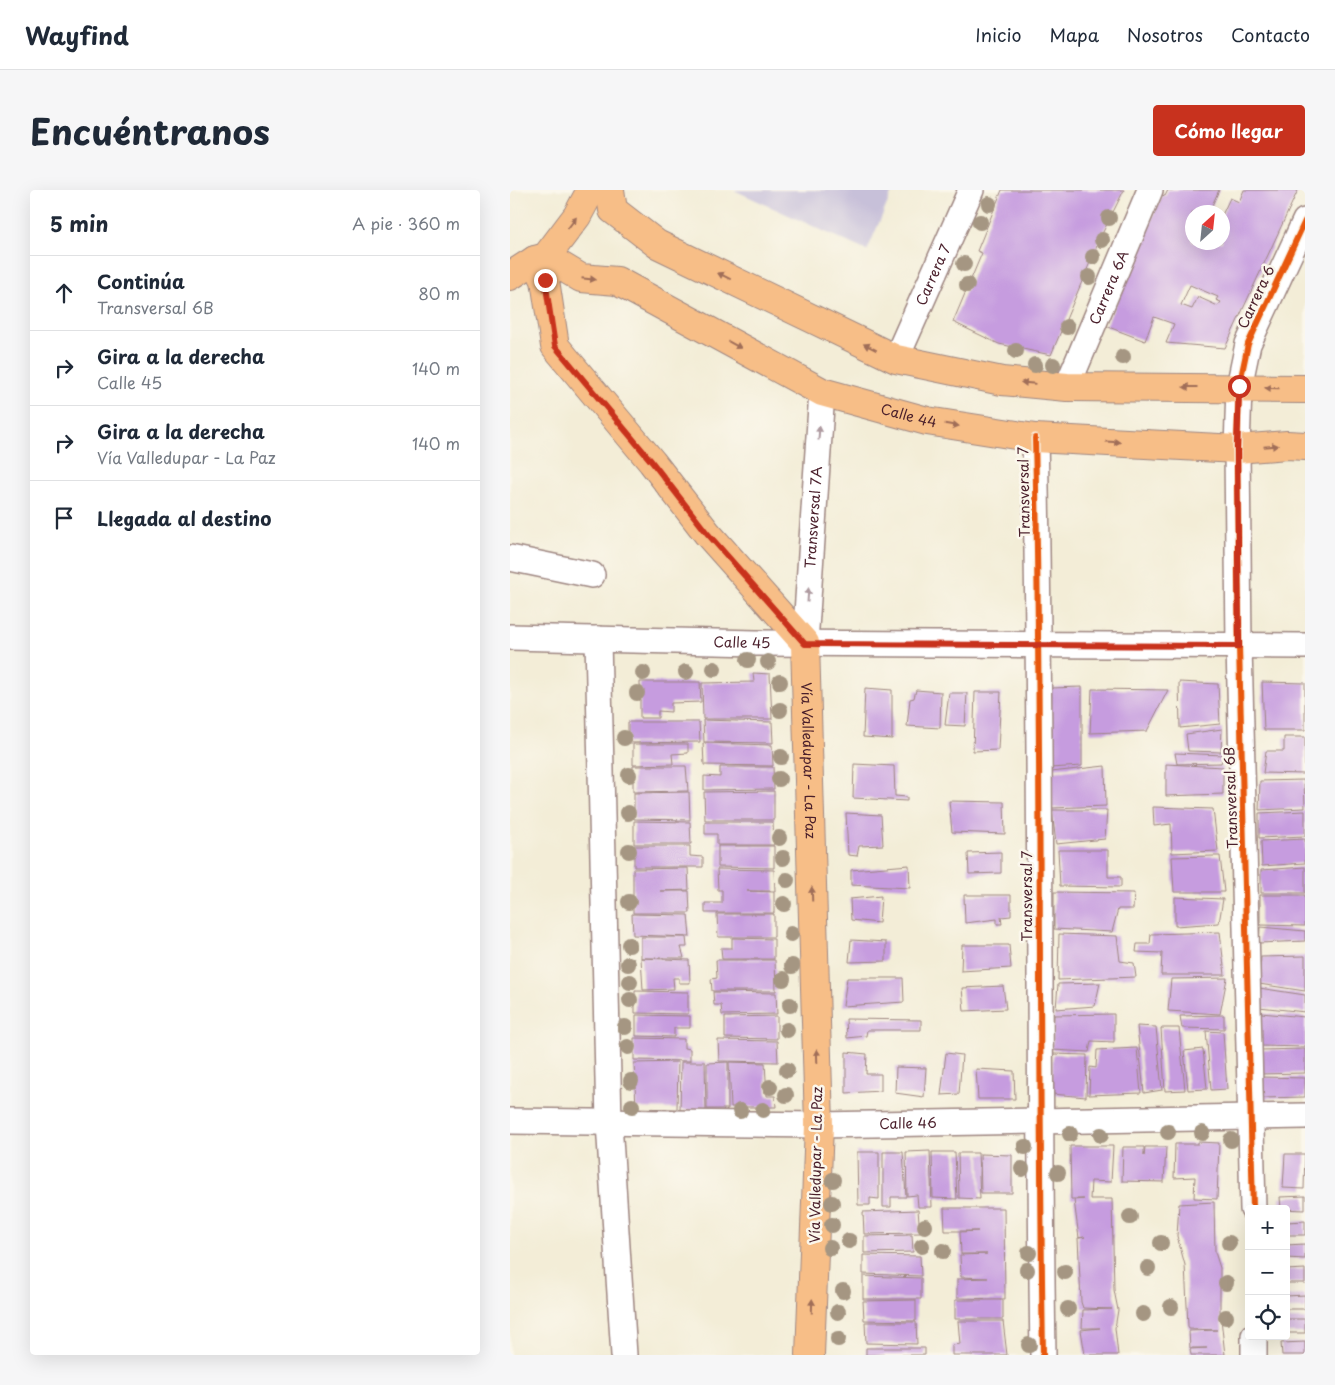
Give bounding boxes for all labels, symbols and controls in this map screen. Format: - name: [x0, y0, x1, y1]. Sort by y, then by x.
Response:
- text: Wayfind: [25, 17, 129, 53]
- text: Inicio: [975, 21, 1022, 48]
- text: Mapa: [1050, 21, 1099, 48]
- text: Nosotros: [1127, 21, 1203, 48]
- text: Contacto: [1231, 21, 1310, 48]
- text: Encuéntranos: [30, 104, 270, 157]
- button: Cómo llegar: [1153, 105, 1305, 156]
- north arrow: [1185, 205, 1230, 250]
- text: 5 min: [50, 207, 108, 239]
- text: A pie · 360 m: [352, 211, 460, 235]
- one-way arrow: [567, 216, 577, 230]
- street label: Carrera 7: [910, 241, 956, 309]
- street label: Carrera 6A: [1084, 247, 1134, 328]
- street label: Carrera 6: [1232, 262, 1279, 332]
- text: Continúa: [97, 267, 185, 295]
- route end: [534, 269, 557, 292]
- one-way arrow: [717, 272, 731, 280]
- one-way arrow: [581, 275, 597, 283]
- icon: ahead: [50, 279, 78, 307]
- text: 80 m: [418, 281, 460, 305]
- text: Transversal 6B: [97, 295, 214, 319]
- one-way arrow: [728, 341, 743, 349]
- text: Gira a la derecha: [97, 342, 265, 370]
- one-way arrow: [863, 342, 878, 351]
- icon: right: [50, 354, 78, 382]
- text: 140 m: [412, 356, 460, 380]
- text: Calle 45: [97, 370, 162, 394]
- route start: [1228, 375, 1251, 398]
- one-way arrow: [1020, 379, 1036, 387]
- one-way arrow: [1182, 383, 1198, 391]
- one-way arrow: [1264, 383, 1280, 391]
- street label: Calle 44: [879, 398, 938, 432]
- text: Gira a la derecha: [97, 417, 265, 445]
- one-way arrow: [944, 421, 960, 429]
- one-way arrow: [816, 424, 824, 440]
- icon: right: [50, 429, 78, 457]
- text: 140 m: [412, 431, 460, 455]
- one-way arrow: [1105, 439, 1121, 447]
- one-way arrow: [1263, 442, 1279, 450]
- text: Vía Valledupar - La Paz: [97, 445, 276, 469]
- street label: Transversal 7: [1012, 446, 1035, 538]
- street label: Transversal 7A: [799, 466, 827, 569]
- icon: arrive: [50, 504, 78, 532]
- text: Llegada al destino: [97, 504, 271, 532]
- one-way arrow: [805, 587, 813, 603]
- street label: Calle 45: [713, 631, 771, 653]
- street label: Vía Valledupar - La Paz: [796, 682, 822, 839]
- street label: Transversal 6B: [1218, 747, 1243, 849]
- street label: Transversal 7: [1016, 850, 1037, 941]
- one-way arrow: [808, 886, 816, 902]
- one-way arrow: [813, 1048, 821, 1064]
- street label: Vía Valledupar - La Paz: [804, 1086, 827, 1243]
- street label: Calle 46: [879, 1112, 937, 1134]
- map controls: [1245, 1205, 1290, 1340]
- button: +: [1245, 1205, 1290, 1250]
- button: −: [1245, 1250, 1290, 1295]
- button: locate: [1245, 1295, 1290, 1340]
- one-way arrow: [808, 1298, 816, 1314]

